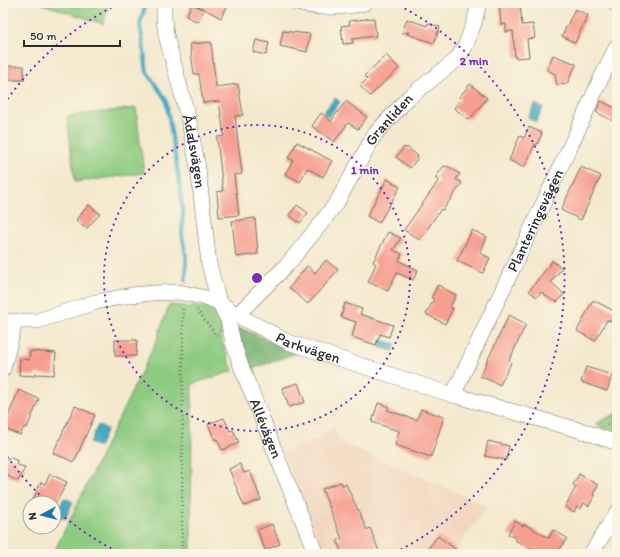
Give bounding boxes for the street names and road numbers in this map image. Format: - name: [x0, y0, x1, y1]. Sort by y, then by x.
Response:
- street label: Granliden: [361, 90, 417, 149]
- street label: Ådalsvägen: [179, 112, 209, 190]
- street label: Planteringsvägen: [503, 166, 567, 275]
- street label: Parkvägen: [273, 328, 343, 367]
- street label: Allévägen: [246, 396, 286, 461]

